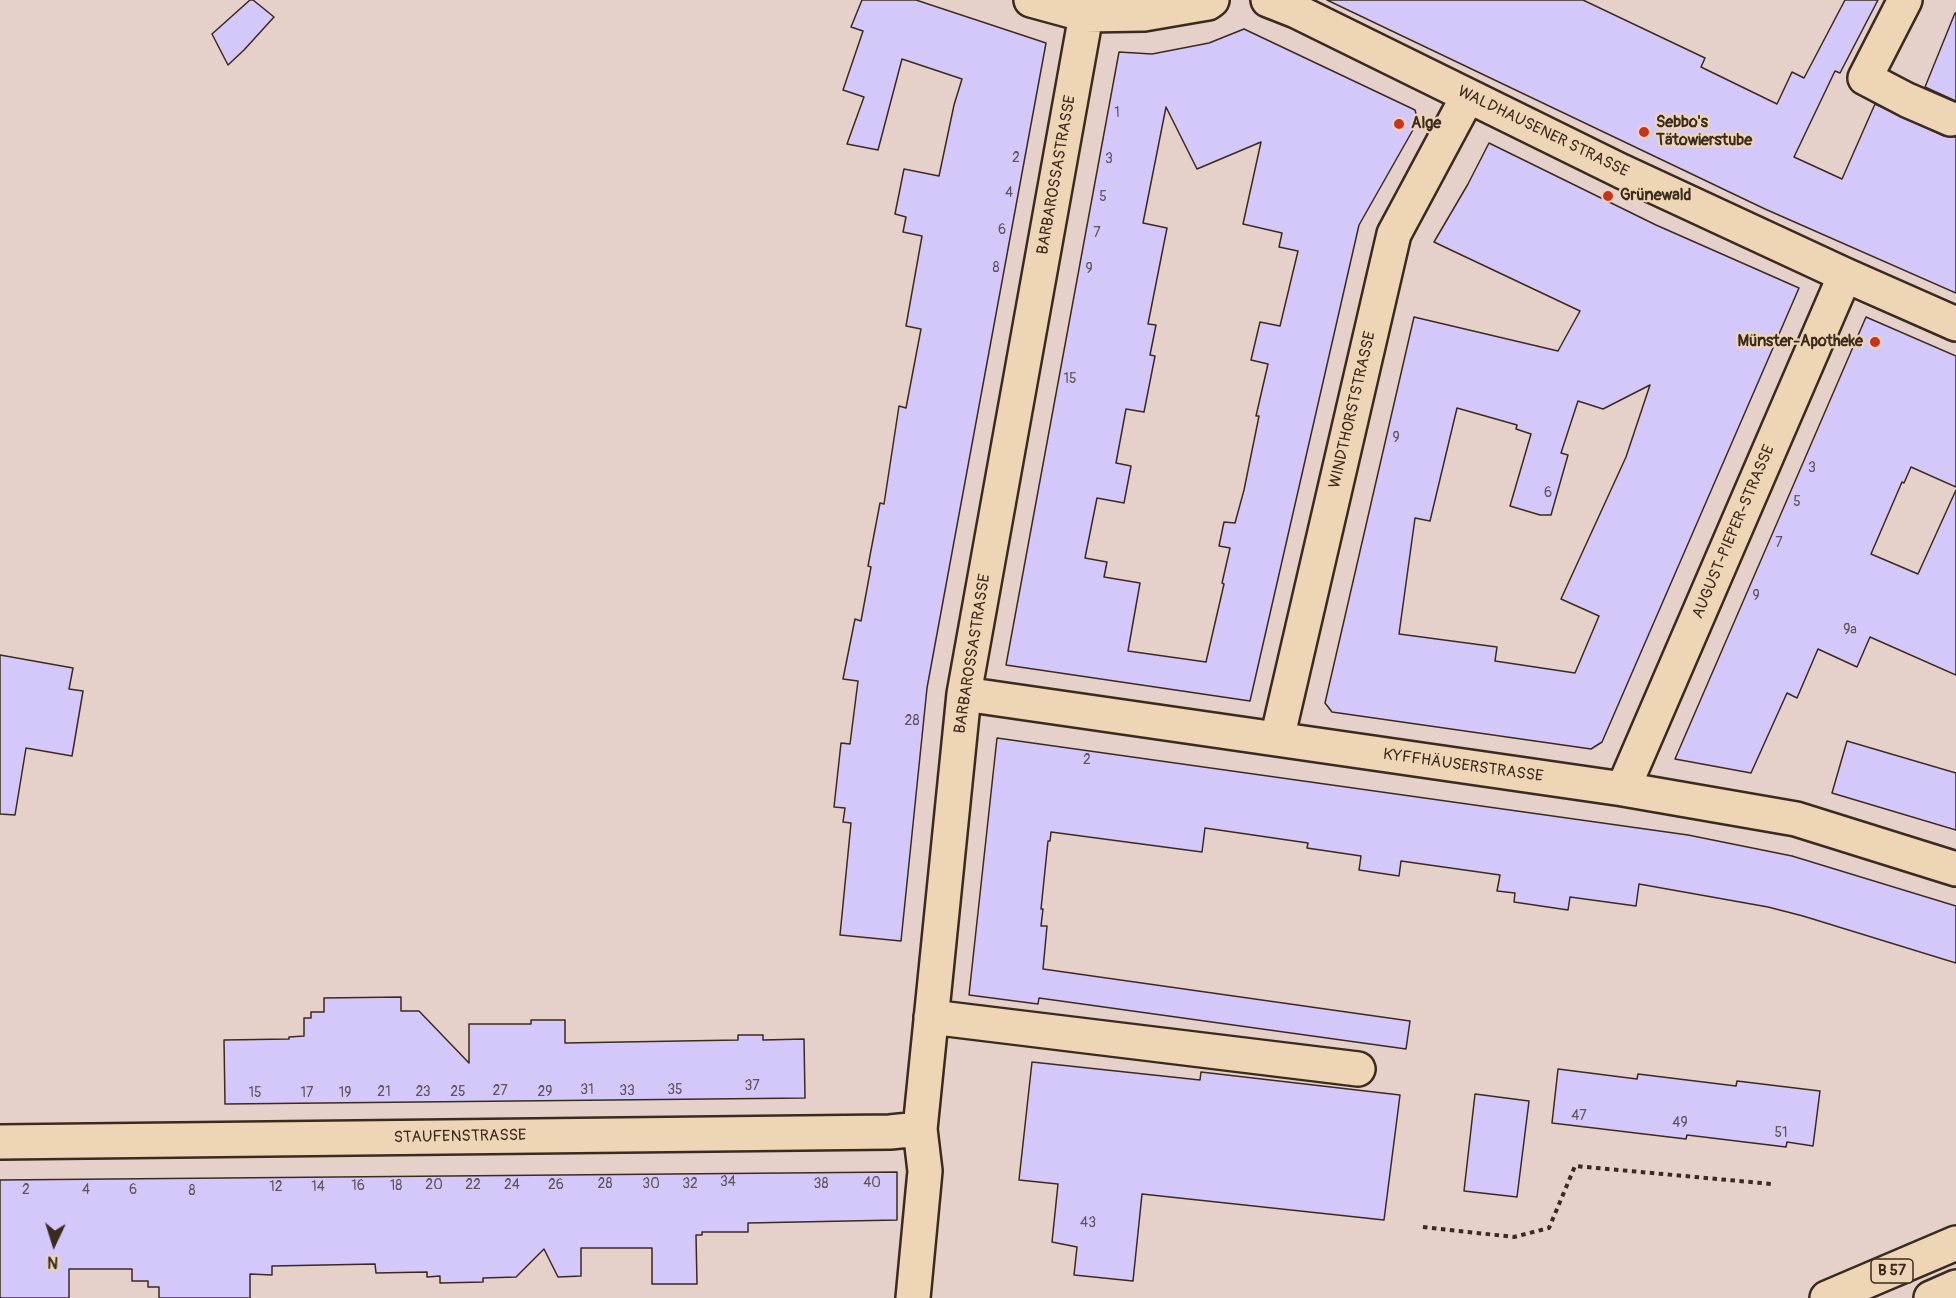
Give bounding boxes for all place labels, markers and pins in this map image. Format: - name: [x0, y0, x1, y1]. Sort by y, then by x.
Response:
- place label: Sebbo's Tätowierstube: [1656, 113, 1752, 151]
- place label: Alge: [1411, 114, 1441, 134]
- marker: Alge: [1392, 117, 1406, 131]
- marker: Sebbo's Tätowierstube: [1637, 125, 1651, 139]
- place label: Grünewald: [1620, 186, 1691, 206]
- marker: Grünewald: [1601, 189, 1615, 203]
- place label: Münster-Apotheke: [1738, 332, 1863, 352]
- marker: Münster-Apotheke: [1868, 335, 1882, 349]

